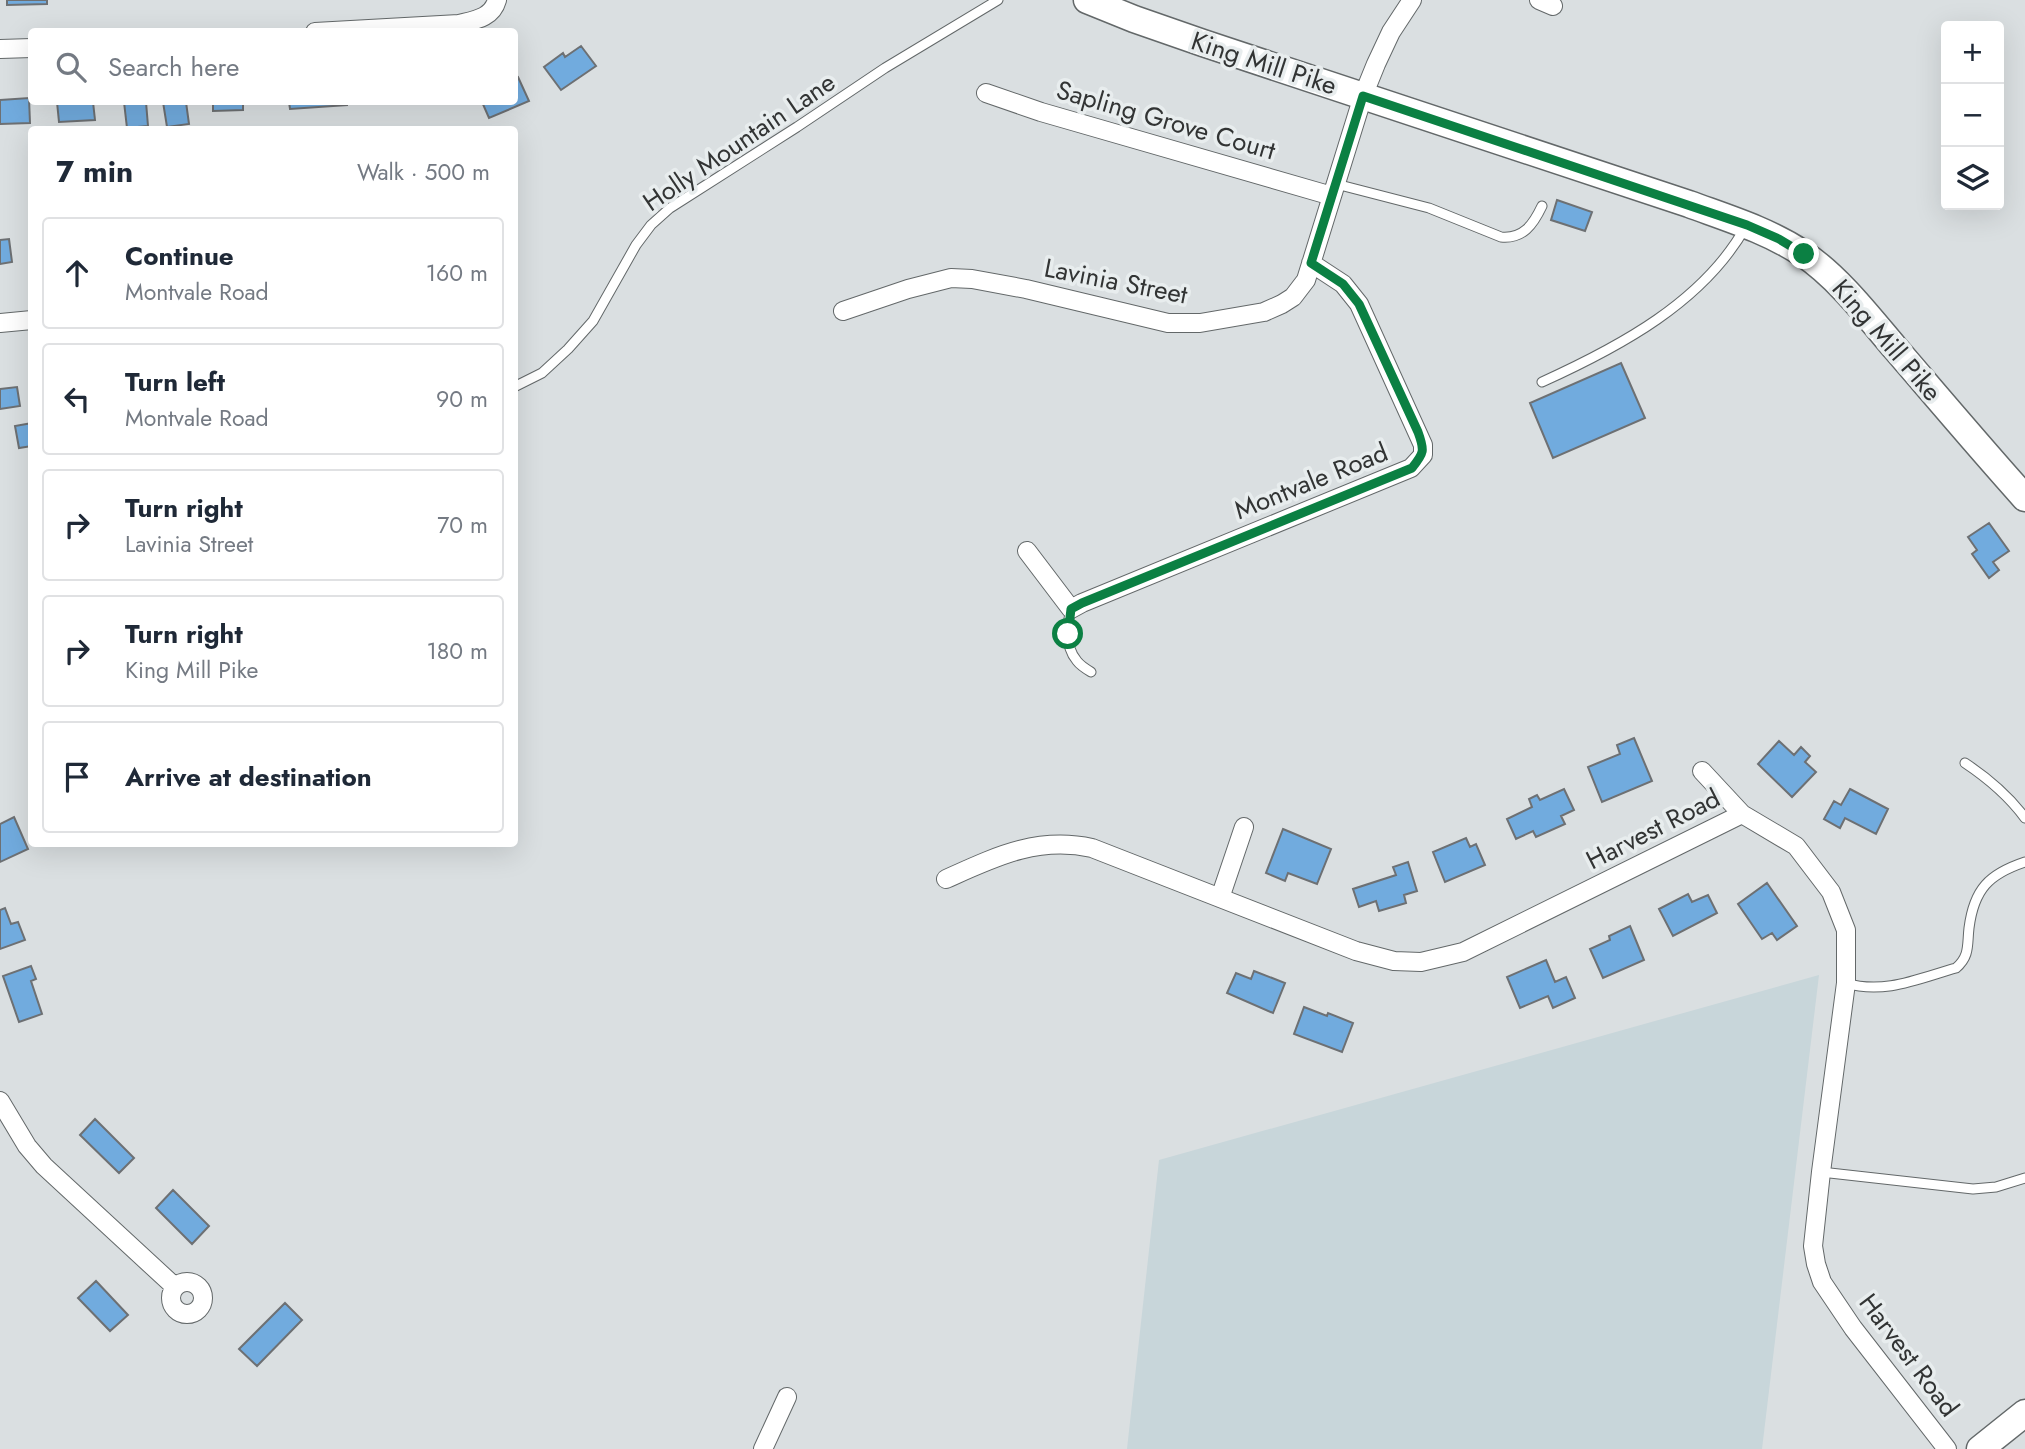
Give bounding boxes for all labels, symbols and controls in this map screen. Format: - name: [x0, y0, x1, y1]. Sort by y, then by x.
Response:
- map controls: [1941, 21, 2004, 210]
- button: +: [1941, 21, 2004, 84]
- street label: King Mill Pike: [1186, 22, 1342, 104]
- search box: [28, 28, 518, 105]
- icon: search: [52, 48, 90, 86]
- text: Search here: [108, 48, 240, 86]
- street label: Holly Mountain Lane: [635, 63, 843, 221]
- street label: Sapling Grove Court: [1052, 71, 1281, 170]
- button: −: [1941, 84, 2004, 147]
- button: layers: [1941, 147, 2004, 210]
- text: 7 min: [56, 150, 133, 193]
- text: Walk · 500 m: [357, 155, 490, 189]
- text: Continue: [125, 237, 234, 275]
- route end: [1788, 238, 1819, 269]
- street label: Lavinia Street: [1041, 249, 1192, 314]
- icon: ahead: [58, 254, 96, 292]
- text: 160 m: [426, 256, 488, 290]
- street label: King Mill Pike: [1823, 271, 1951, 409]
- text: Montvale Road: [125, 275, 269, 309]
- text: Turn left: [125, 363, 225, 401]
- icon: left: [58, 380, 96, 418]
- text: 90 m: [436, 382, 488, 416]
- text: Montvale Road: [125, 401, 269, 435]
- street label: Montvale Road: [1229, 433, 1393, 529]
- text: Turn right: [125, 489, 243, 527]
- icon: right: [58, 506, 96, 544]
- text: 70 m: [437, 508, 488, 542]
- text: Lavinia Street: [125, 527, 253, 561]
- text: Turn right: [125, 615, 243, 653]
- route start: [1052, 618, 1083, 649]
- icon: right: [58, 632, 96, 670]
- text: 180 m: [426, 634, 488, 668]
- text: King Mill Pike: [125, 653, 258, 687]
- icon: arrive: [58, 758, 96, 796]
- text: Arrive at destination: [125, 758, 372, 796]
- street label: Harvest Road: [1579, 779, 1727, 879]
- street label: Harvest Road: [1850, 1285, 1968, 1425]

